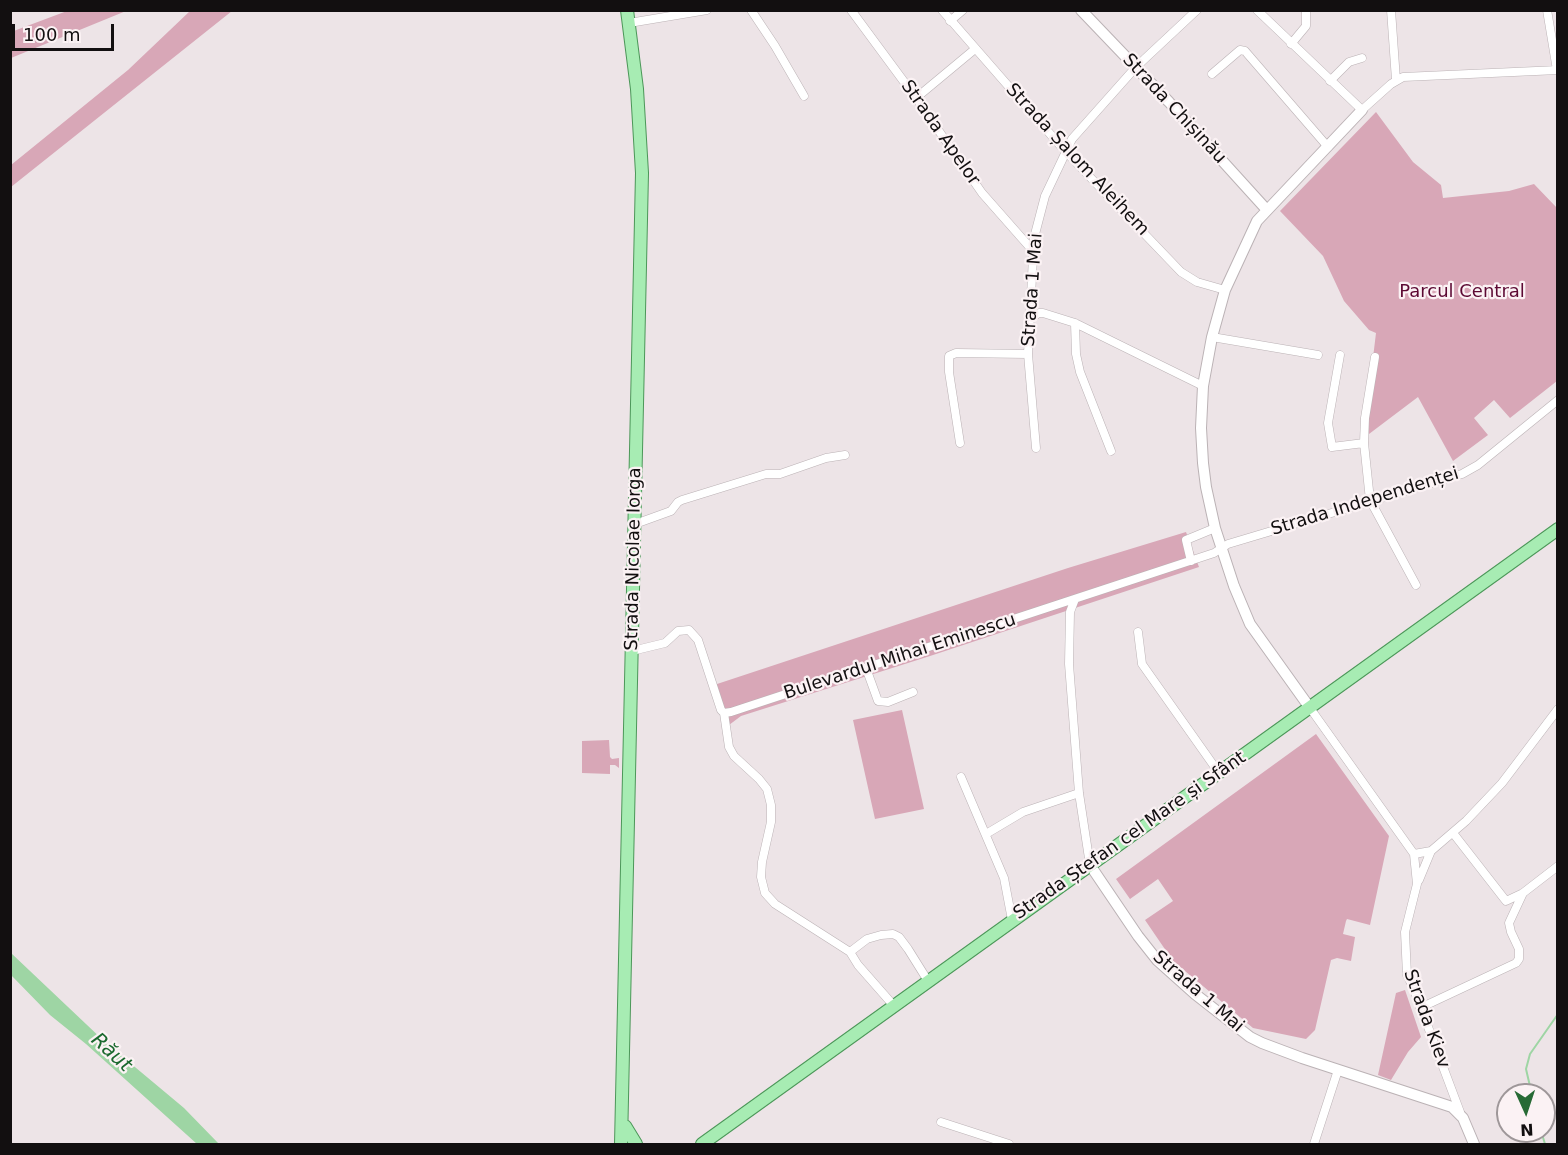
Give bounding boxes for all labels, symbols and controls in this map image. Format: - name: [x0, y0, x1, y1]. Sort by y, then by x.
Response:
- scale bar: [15, 12, 117, 50]
- text: 100 m: [23, 24, 81, 45]
- street label: Strada Chișinău: [1118, 50, 1230, 168]
- street label: Strada Apelor: [896, 76, 984, 190]
- street label: Strada Șalom Aleihem: [1001, 79, 1153, 241]
- street label: Strada 1 Mai: [1018, 232, 1048, 348]
- park label: Parcul Central: [1399, 281, 1525, 303]
- street label: Strada Independenței: [1268, 463, 1462, 541]
- street label: Strada Nicolae Iorga: [622, 467, 646, 651]
- street label: Bulevardul Mihai Eminescu: [781, 609, 1019, 705]
- street label: Strada Ștefan cel Mare și Sfânt: [1010, 747, 1250, 925]
- street label: Strada 1 Mai: [1148, 947, 1248, 1037]
- street label: Strada Kiev: [1398, 967, 1454, 1071]
- water label: Răut: [86, 1028, 136, 1078]
- north arrow: [1496, 1083, 1556, 1143]
- text: N: [1520, 1120, 1534, 1139]

